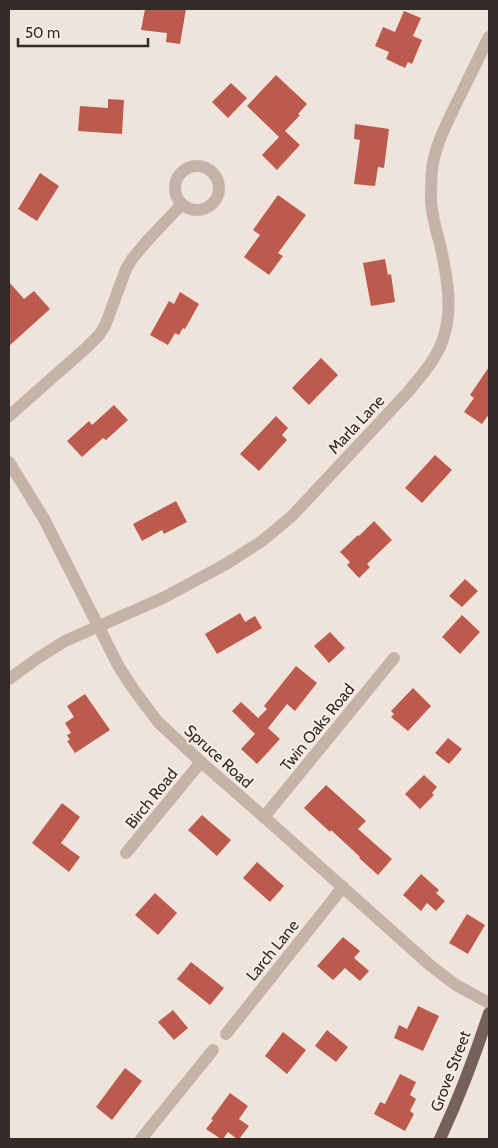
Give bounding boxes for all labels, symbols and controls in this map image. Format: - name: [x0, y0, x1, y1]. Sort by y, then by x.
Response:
- scale bar: [18, 15, 148, 47]
- text: 50 m: [25, 24, 60, 42]
- street label: Marla Lane: [324, 391, 388, 458]
- street label: Twin Oaks Road: [276, 680, 358, 775]
- street label: Spruce Road: [181, 721, 257, 792]
- street label: Birch Road: [121, 764, 181, 832]
- street label: Larch Lane: [242, 916, 303, 985]
- street label: Grove Street: [426, 1028, 475, 1114]

